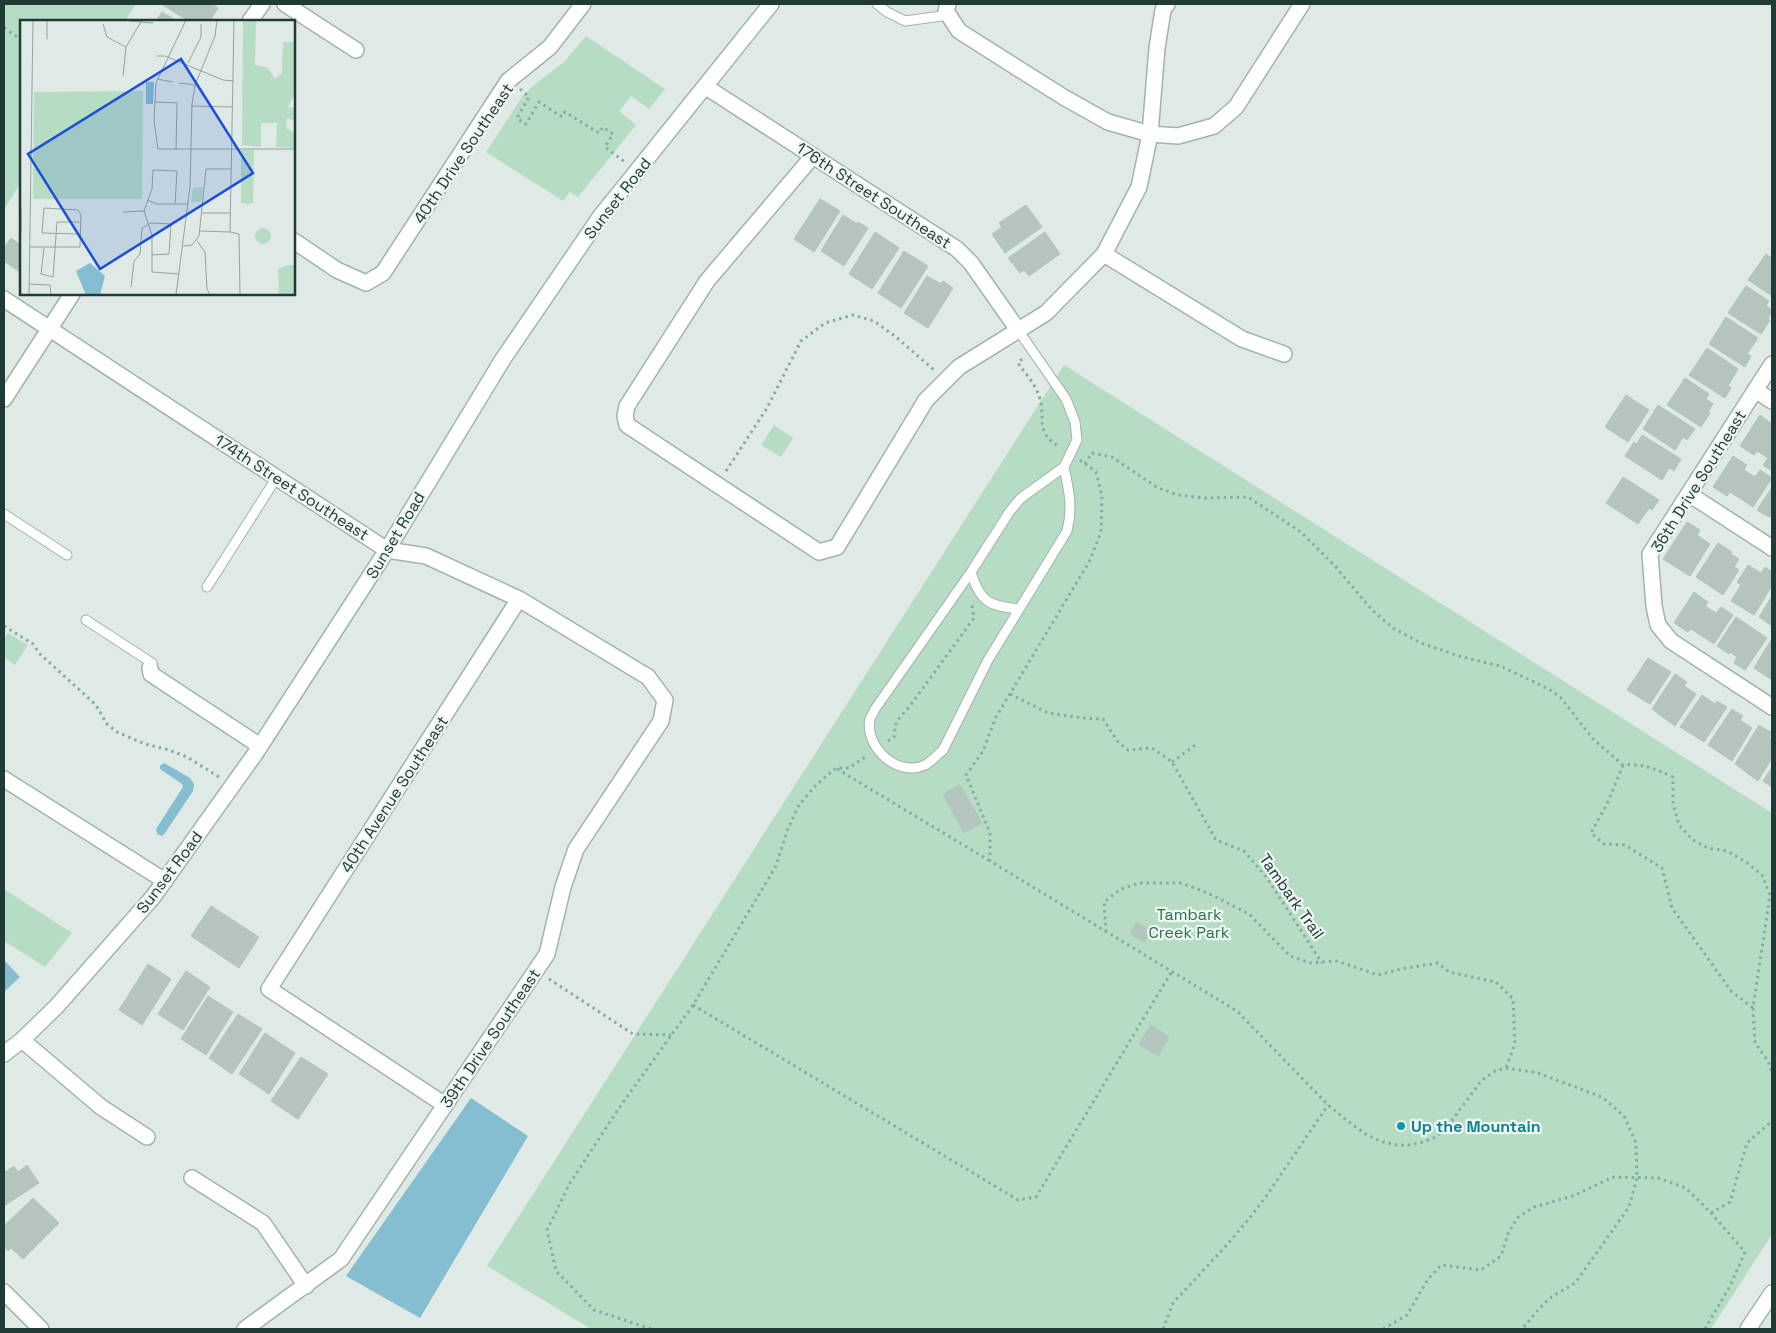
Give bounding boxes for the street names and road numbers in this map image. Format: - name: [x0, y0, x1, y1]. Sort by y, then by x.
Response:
- street label: 40th Drive Southeast: [409, 79, 518, 227]
- street label: 176th Street Southeast: [792, 137, 955, 253]
- street label: Sunset Road: [579, 153, 656, 243]
- street label: 36th Drive Southeast: [1646, 406, 1751, 556]
- street label: 174th Street Southeast: [211, 430, 373, 545]
- street label: Sunset Road: [361, 488, 430, 583]
- street label: 40th Avenue Southeast: [336, 712, 453, 877]
- street label: Sunset Road: [132, 827, 207, 918]
- street label: Tambark Trail: [1254, 849, 1329, 943]
- street label: 39th Drive Southeast: [436, 964, 545, 1112]

